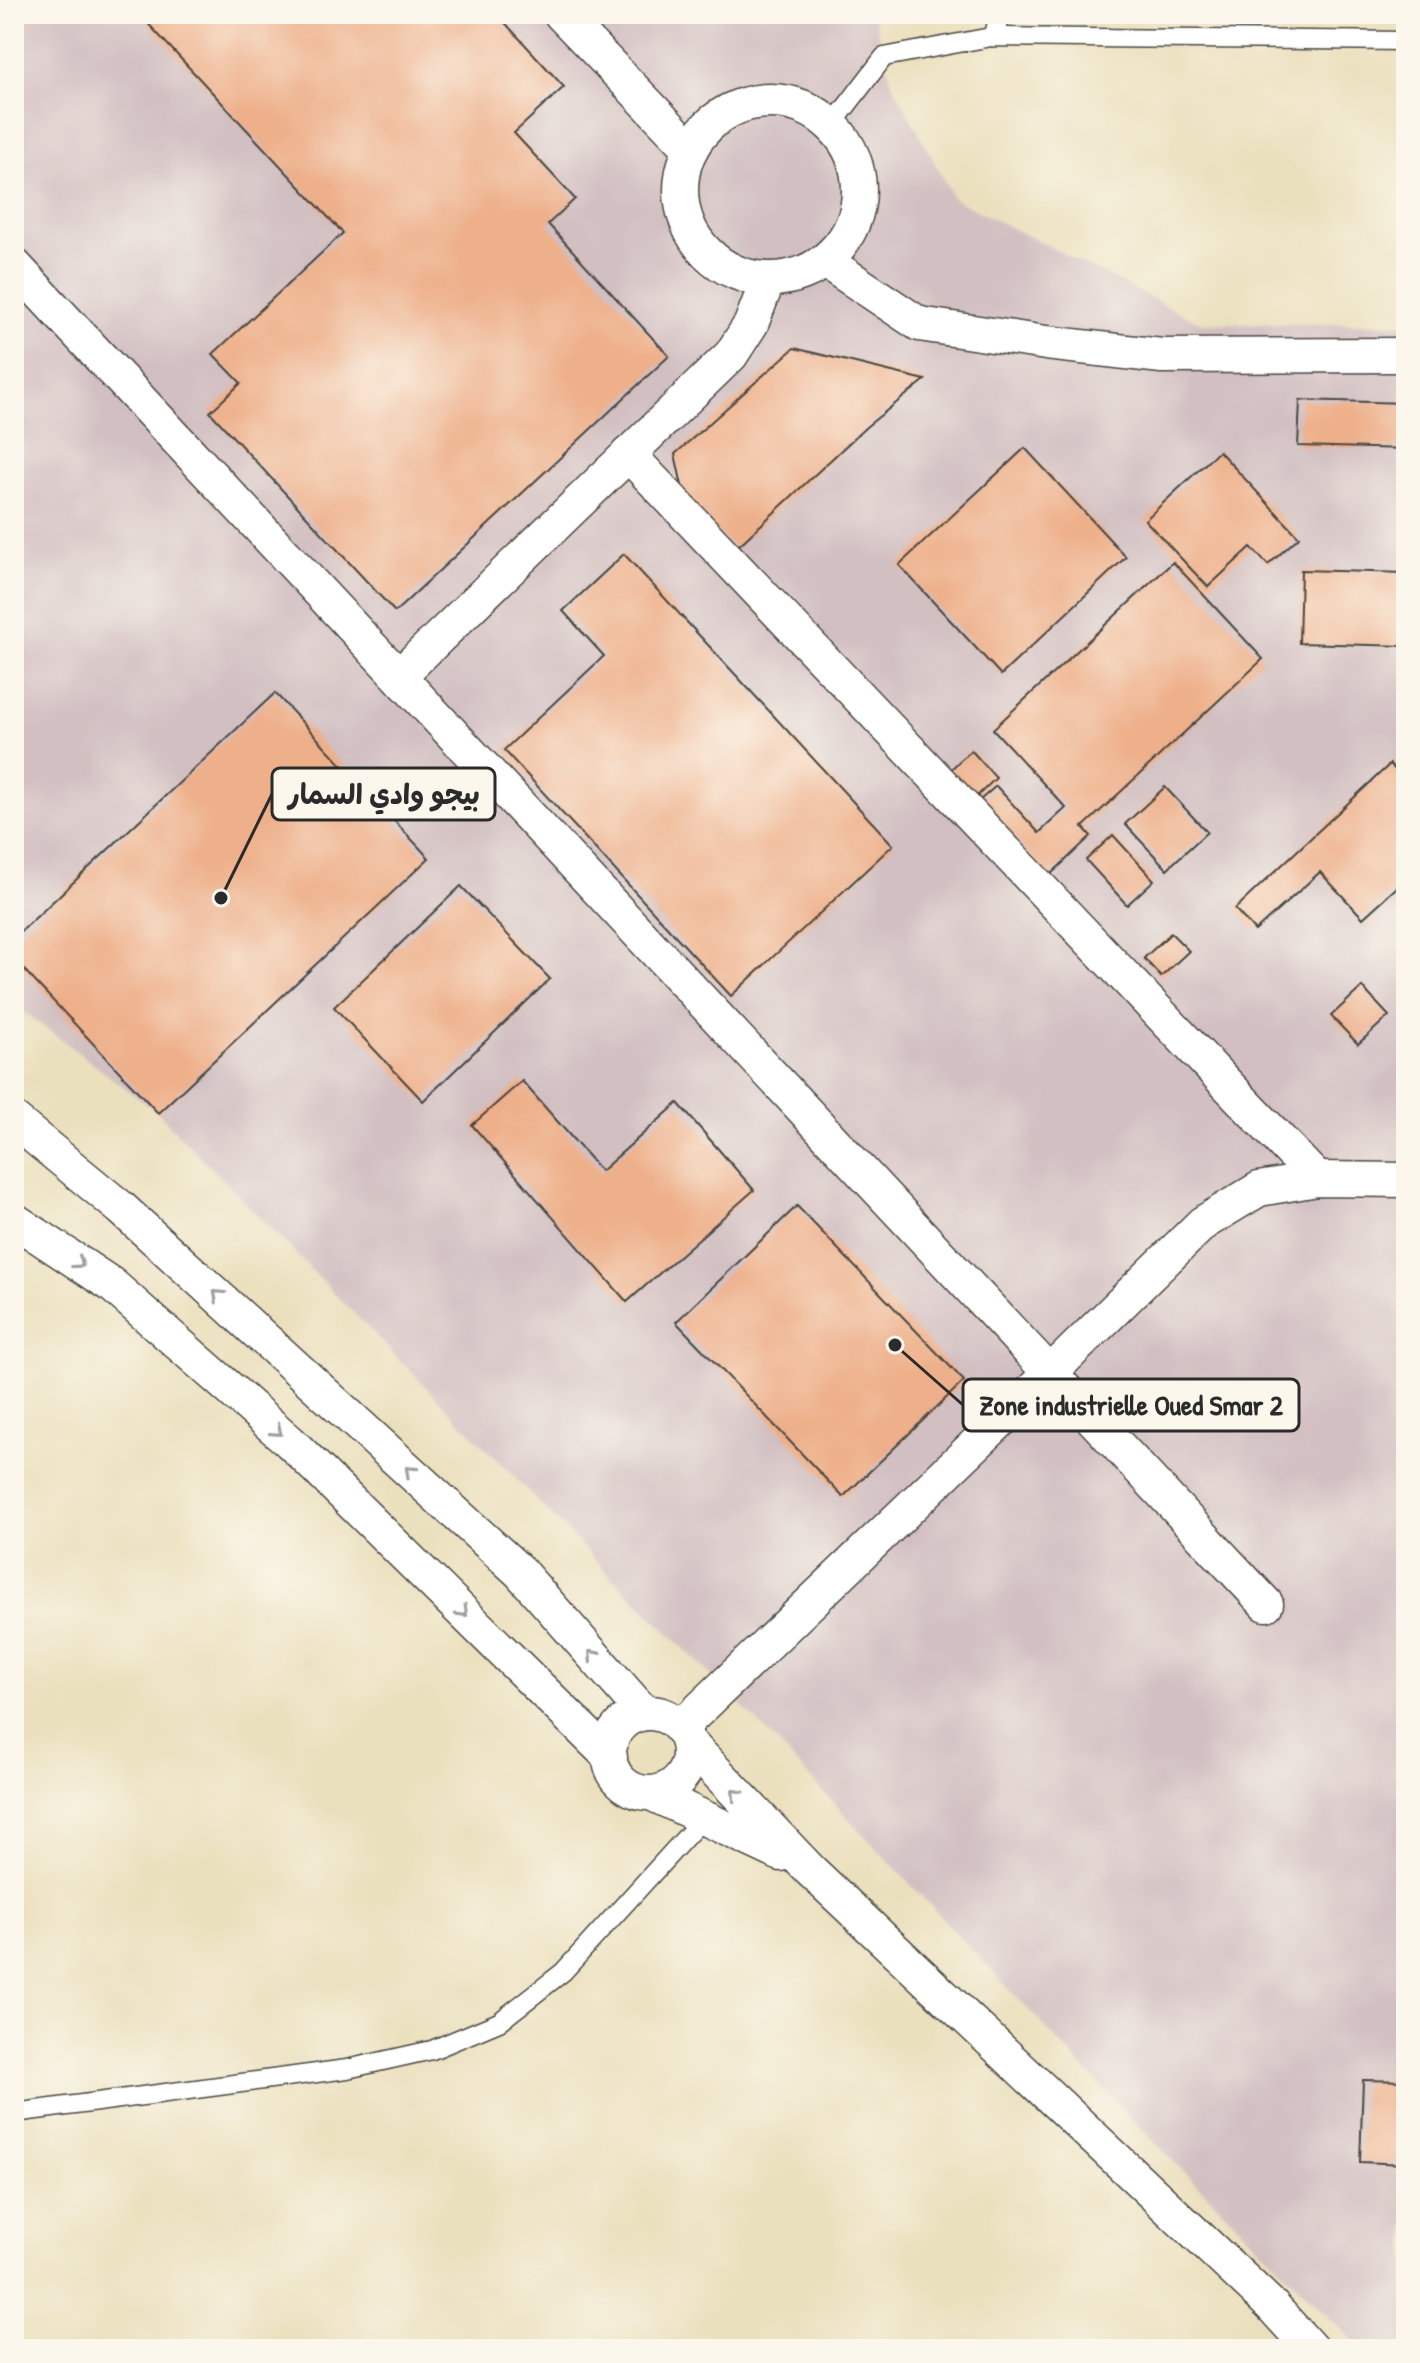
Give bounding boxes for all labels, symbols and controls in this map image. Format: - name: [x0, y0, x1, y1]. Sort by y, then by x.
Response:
- callout: بيجو وادي السمار: [272, 768, 495, 820]
- text: بيجو وادي السمار: [286, 775, 480, 815]
- one-way arrow: [70, 1253, 85, 1268]
- one-way arrow: [213, 1290, 227, 1305]
- callout: Zone industrielle Oued Smar 2: [963, 1379, 1299, 1431]
- text: Zone industrielle Oued Smar 2: [979, 1386, 1284, 1424]
- one-way arrow: [268, 1421, 283, 1435]
- one-way arrow: [404, 1466, 419, 1480]
- one-way arrow: [454, 1603, 468, 1617]
- one-way arrow: [588, 1649, 603, 1664]
- one-way arrow: [730, 1789, 745, 1803]

